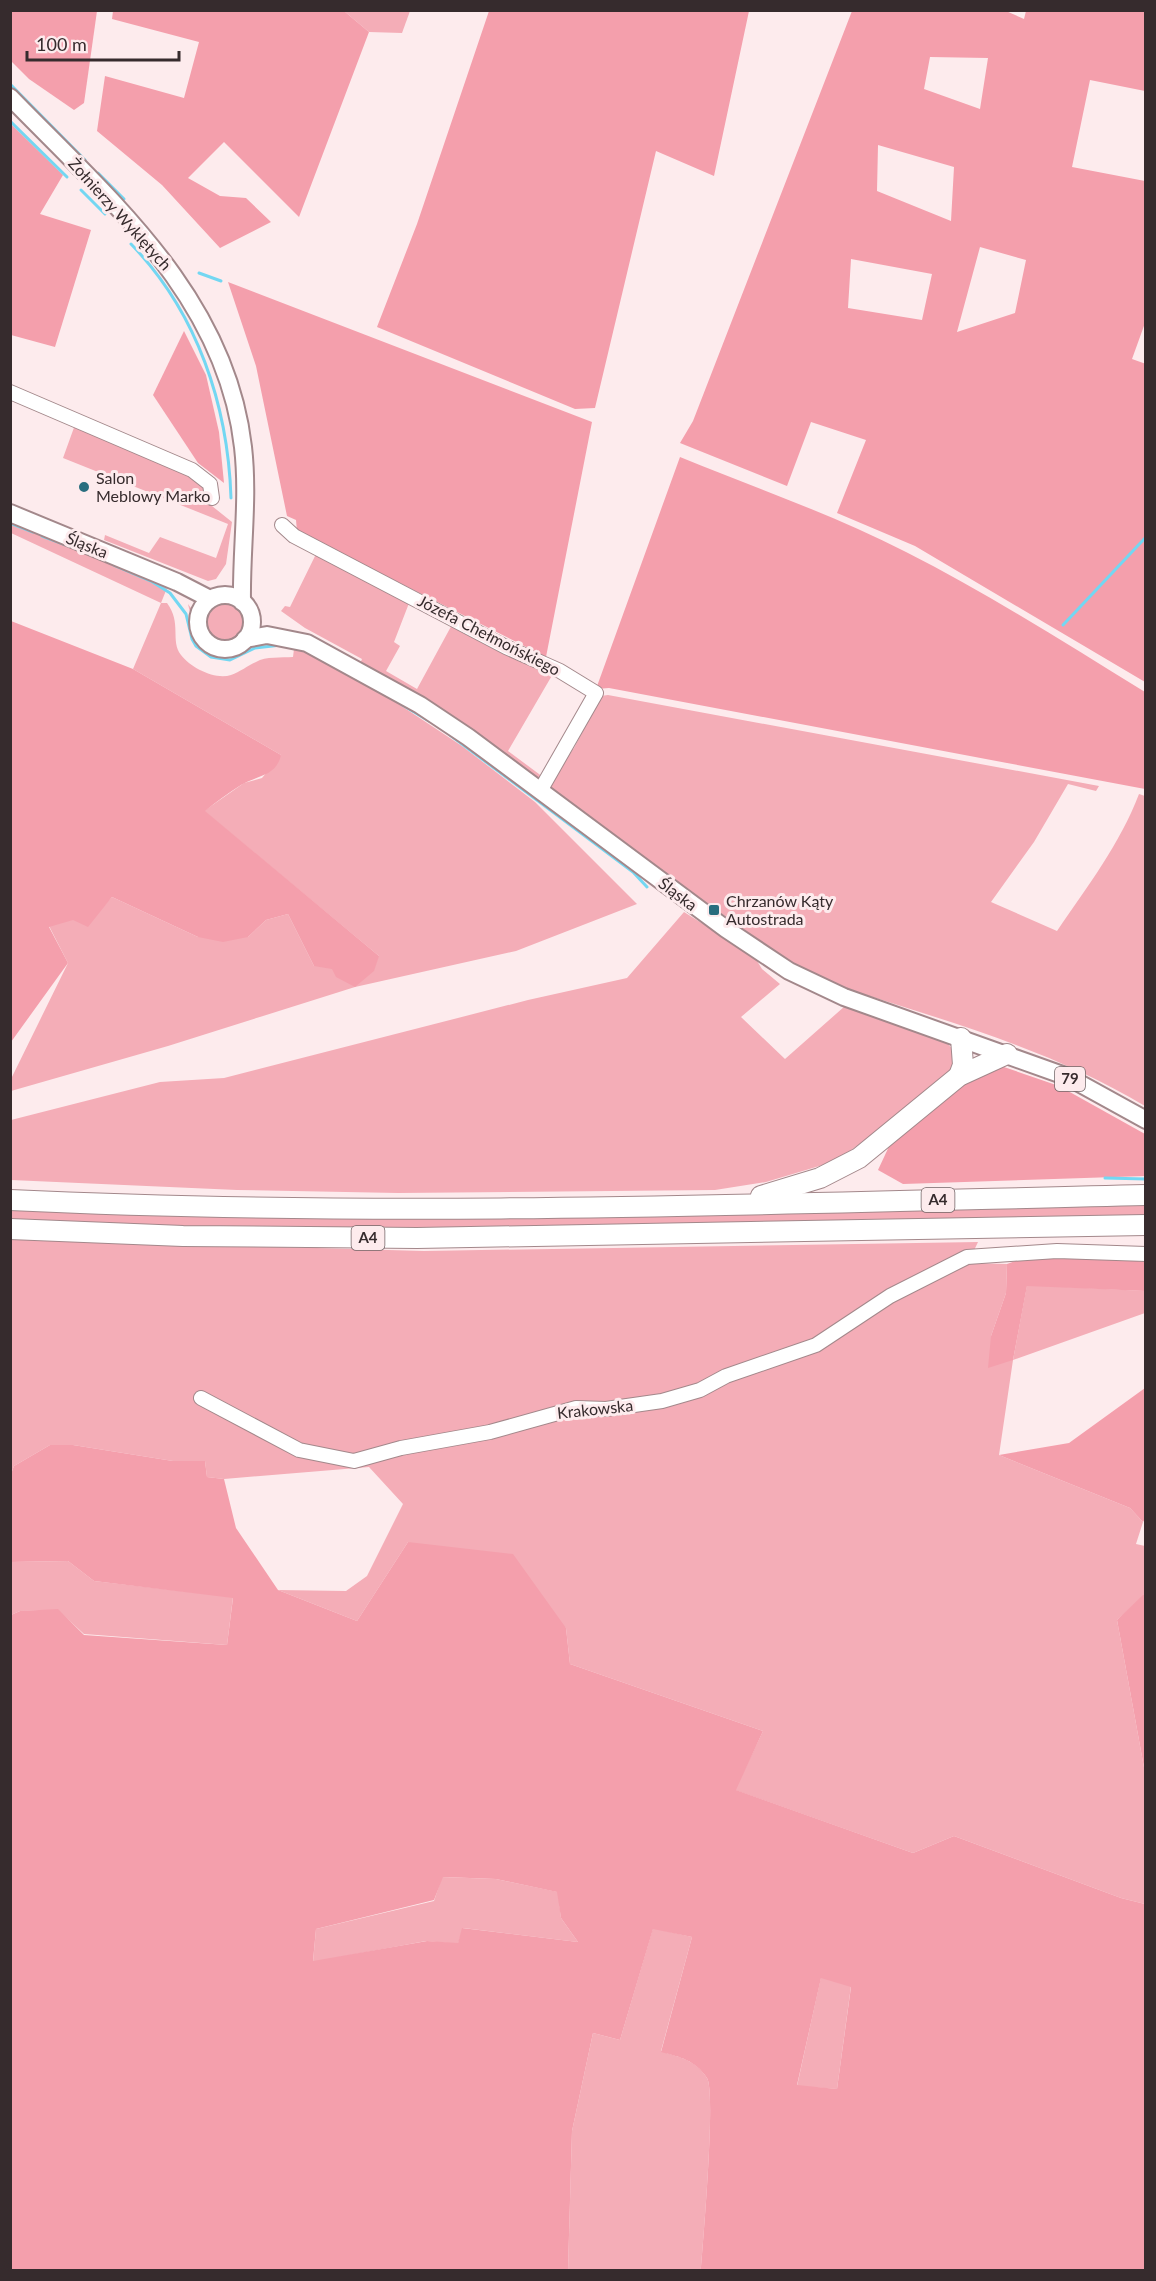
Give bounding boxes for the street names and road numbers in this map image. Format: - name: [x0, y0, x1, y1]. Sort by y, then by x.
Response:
- street label: Żołnierzy Wyklętych: [65, 154, 176, 274]
- street label: Śląska: [64, 528, 111, 561]
- street label: Józefa Chełmońskiego: [415, 590, 564, 679]
- street label: Śląska: [655, 873, 701, 914]
- road number: 79: [1055, 1067, 1085, 1091]
- road number: A4: [922, 1188, 954, 1212]
- road number: A4: [352, 1226, 385, 1250]
- street label: Krakowska: [556, 1395, 634, 1422]

